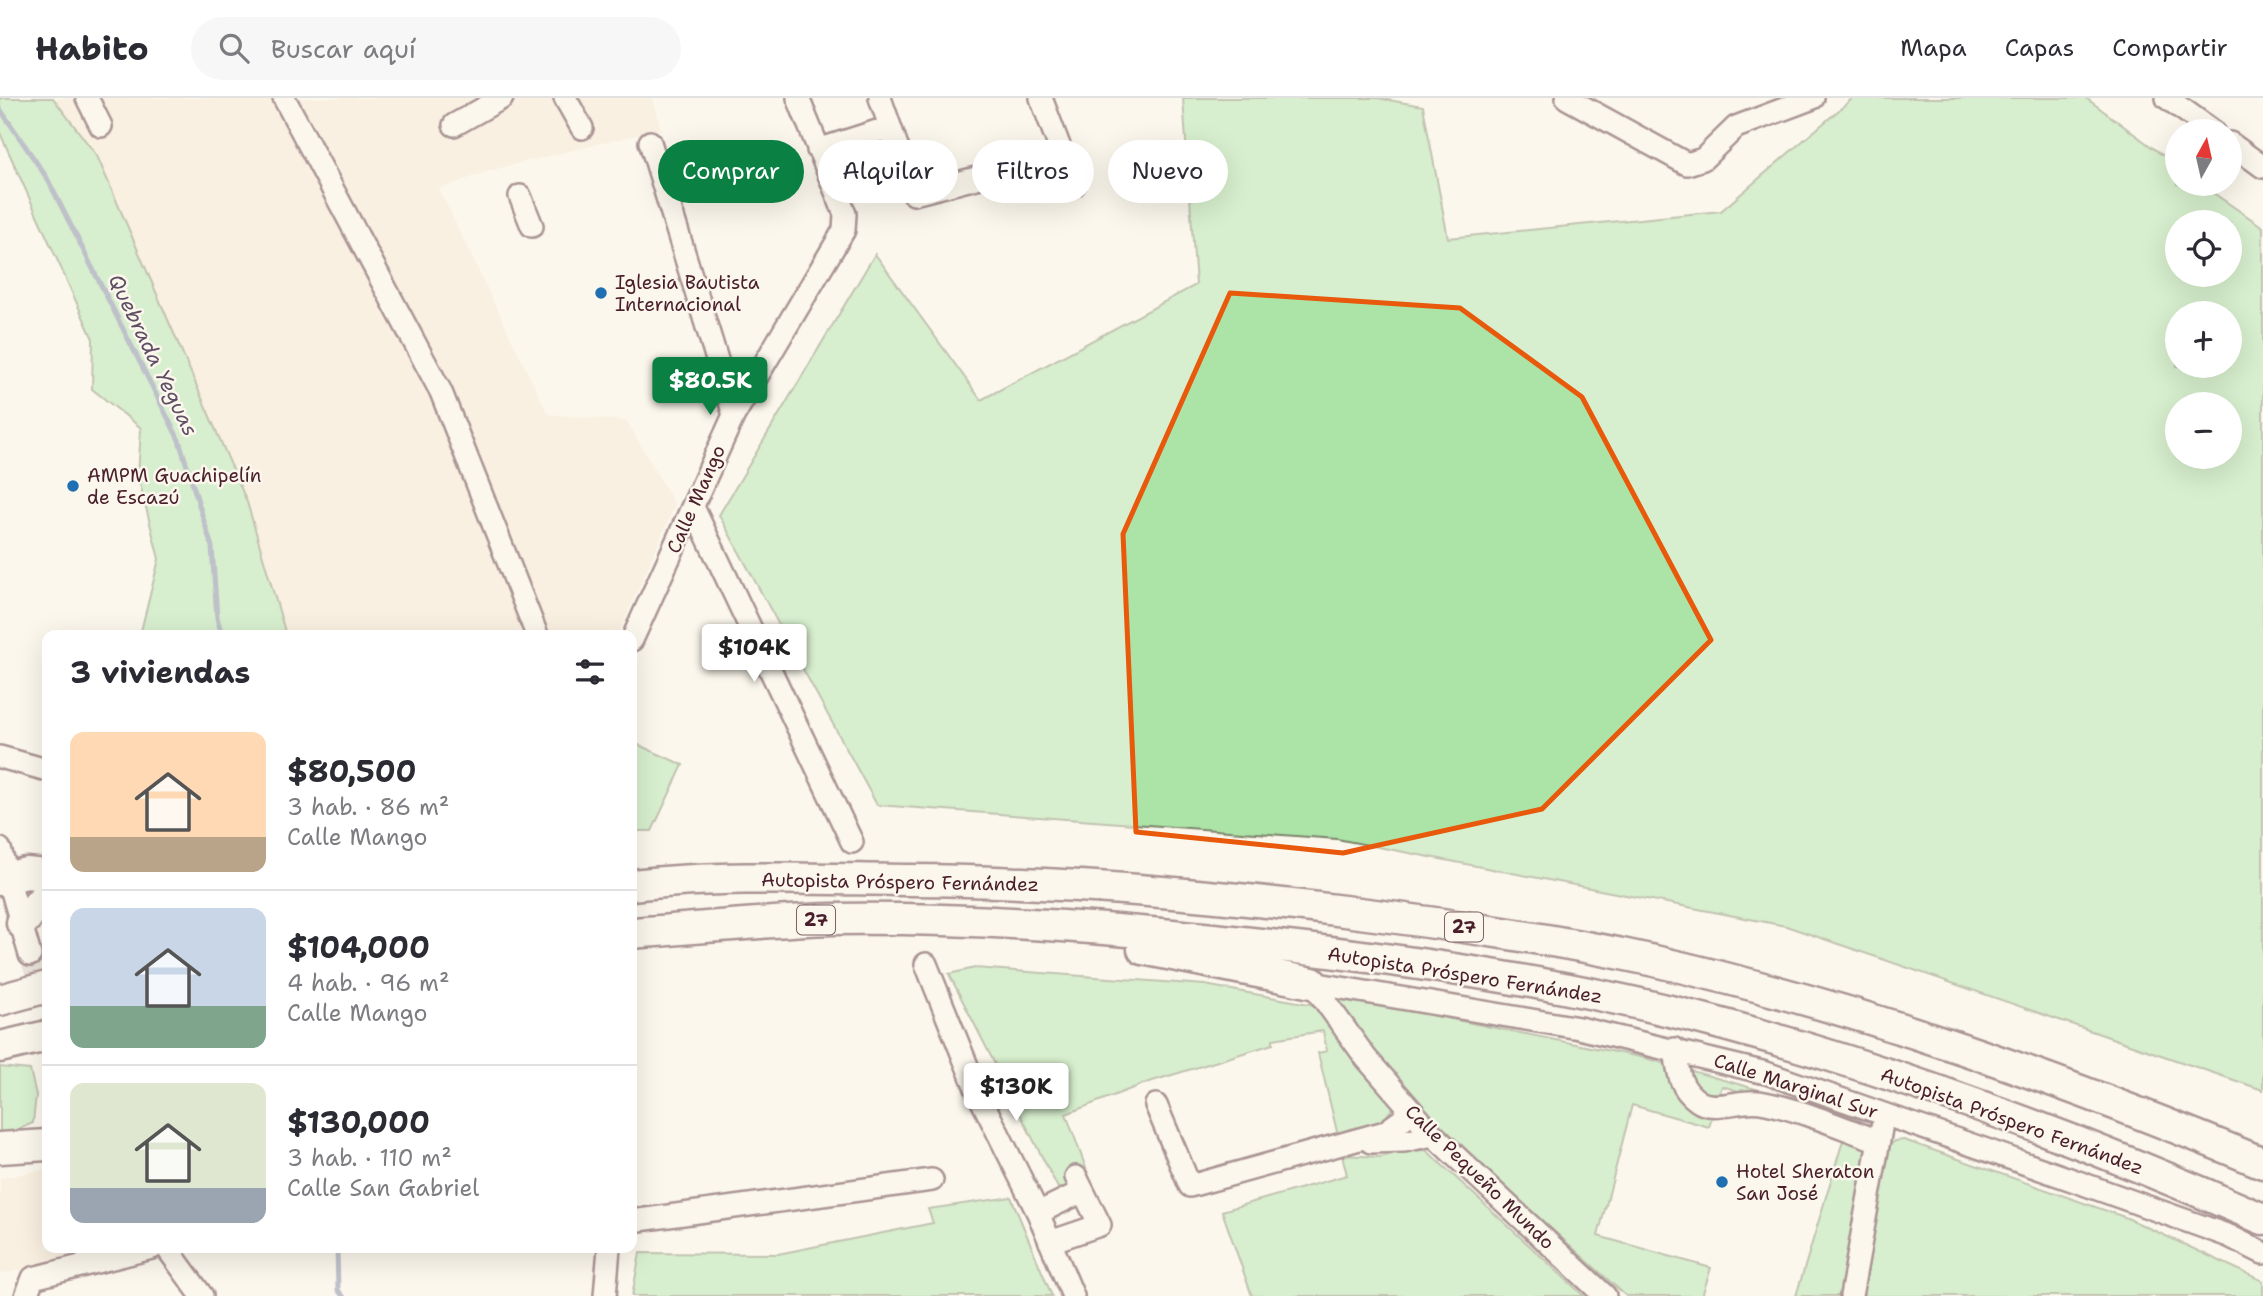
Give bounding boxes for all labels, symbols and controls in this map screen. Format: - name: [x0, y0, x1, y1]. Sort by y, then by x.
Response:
- search box: [191, 17, 681, 80]
- text: Habito: [35, 26, 149, 71]
- icon: search: [215, 29, 253, 67]
- text: Buscar aquí: [271, 31, 416, 66]
- text: Mapa: [1900, 32, 1967, 64]
- text: Capas: [2005, 32, 2074, 64]
- text: Compartir: [2112, 32, 2228, 64]
- north arrow: [2165, 119, 2242, 196]
- map controls: [2165, 119, 2242, 469]
- chip: Comprar: [658, 140, 804, 203]
- chip: Alquilar: [818, 140, 958, 203]
- chip: Filtros: [972, 140, 1094, 203]
- chip: Nuevo: [1108, 140, 1228, 203]
- button: locate: [2165, 210, 2242, 287]
- water label: Quebrada Yeguas: [102, 269, 204, 441]
- place label: Iglesia Bautista Internacional: [615, 270, 760, 317]
- marker: Iglesia Bautista Internacional: [593, 285, 609, 301]
- button: +: [2165, 301, 2242, 378]
- pin: $80.5K: [653, 358, 767, 417]
- text: $80.5K: [668, 365, 752, 395]
- button: −: [2165, 392, 2242, 469]
- street label: Calle Mango: [661, 441, 731, 557]
- place label: AMPM Guachipelín de Escazú: [87, 463, 261, 510]
- marker: AMPM Guachipelín de Escazú: [65, 478, 81, 494]
- pin: $104K: [705, 624, 803, 684]
- text: $104K: [718, 632, 790, 662]
- text: 3 viviendas: [70, 652, 250, 693]
- icon: filters: [571, 653, 609, 691]
- text: $80,500: [287, 751, 417, 792]
- icon: home: [126, 760, 210, 844]
- text: 3 hab. · 86 m²: [287, 792, 449, 822]
- text: Calle Mango: [287, 822, 428, 852]
- street label: Autopista Próspero Fernández: [761, 867, 1039, 897]
- road number: 27: [797, 906, 835, 934]
- road number: 27: [1445, 912, 1483, 942]
- text: $104,000: [287, 927, 430, 968]
- icon: home: [126, 936, 210, 1020]
- street label: Autopista Próspero Fernández: [1326, 941, 1604, 1009]
- text: 4 hab. · 96 m²: [287, 968, 450, 998]
- text: Calle Mango: [287, 998, 428, 1028]
- street label: Calle Marginal Sur: [1711, 1048, 1881, 1124]
- street label: Autopista Próspero Fernández: [1877, 1062, 2147, 1180]
- pin: $130K: [967, 1063, 1065, 1123]
- text: $130K: [980, 1071, 1052, 1101]
- street label: Calle Pequeño Mundo: [1400, 1099, 1560, 1255]
- text: $130,000: [287, 1102, 430, 1143]
- icon: home: [126, 1111, 210, 1195]
- text: 3 hab. · 110 m²: [287, 1143, 452, 1173]
- place label: Hotel Sheraton San José: [1736, 1159, 1874, 1206]
- text: Calle San Gabriel: [287, 1173, 479, 1203]
- marker: Hotel Sheraton San José: [1714, 1174, 1730, 1190]

